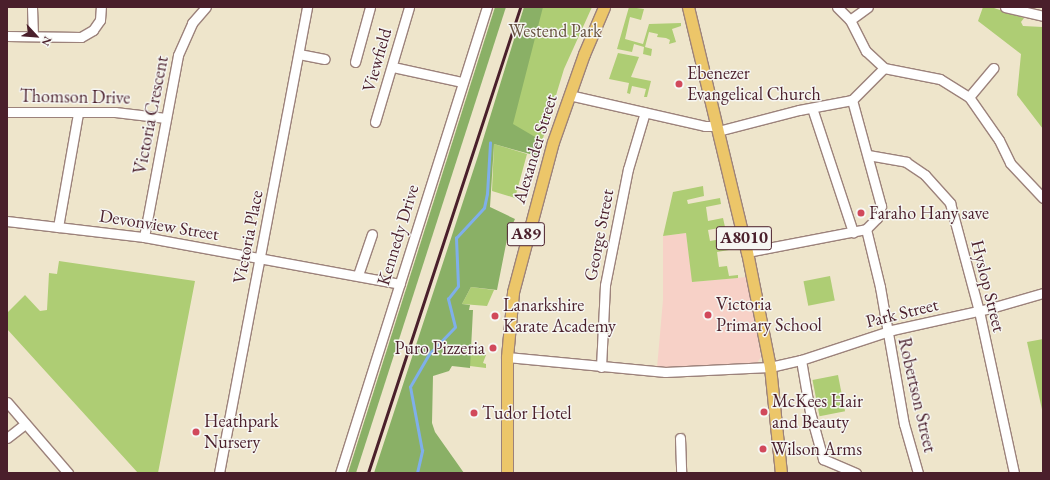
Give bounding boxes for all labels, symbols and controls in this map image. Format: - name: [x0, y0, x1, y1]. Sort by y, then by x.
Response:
- north arrow: [16, 16, 56, 56]
- park label: Westend Park: [508, 20, 602, 42]
- street label: Viewfield: [358, 26, 396, 94]
- text: N: [39, 34, 55, 48]
- street label: Victoria Crescent: [129, 54, 173, 176]
- place label: Ebenezer Evangelical Church: [687, 63, 821, 106]
- marker: Ebenezer Evangelical Church: [674, 79, 684, 89]
- street label: Thomson Drive: [20, 85, 130, 109]
- street label: Alexander Street: [508, 92, 562, 206]
- street label: Kennedy Drive: [372, 182, 424, 288]
- street label: George Street: [580, 187, 618, 283]
- street label: Victoria Place: [228, 188, 268, 286]
- place label: Faraho Hany save: [869, 202, 989, 224]
- street label: Devonview Street: [98, 205, 220, 245]
- marker: Faraho Hany save: [856, 208, 866, 218]
- road number: A89: [506, 219, 546, 249]
- road number: A8010: [715, 223, 773, 253]
- street label: Hyslop Street: [966, 238, 1010, 334]
- place label: Victoria Primary School: [716, 294, 822, 336]
- street label: Park Street: [864, 294, 940, 332]
- place label: Lanarkshire Karate Academy: [503, 295, 616, 338]
- marker: Victoria Primary School: [703, 310, 713, 320]
- marker: Lanarkshire Karate Academy: [490, 311, 500, 321]
- street label: Robertson Street: [893, 336, 941, 454]
- place label: Puro Pizzeria: [395, 337, 485, 359]
- marker: Puro Pizzeria: [488, 343, 498, 353]
- place label: McKees Hair and Beauty: [772, 391, 863, 434]
- place label: Tudor Hotel: [482, 402, 572, 424]
- marker: McKees Hair and Beauty: [759, 407, 769, 417]
- marker: Tudor Hotel: [469, 408, 479, 418]
- place label: Heathpark Nursery: [204, 411, 278, 454]
- marker: Heathpark Nursery: [191, 427, 201, 437]
- place label: Wilson Arms: [771, 438, 862, 460]
- marker: Wilson Arms: [758, 444, 768, 454]

